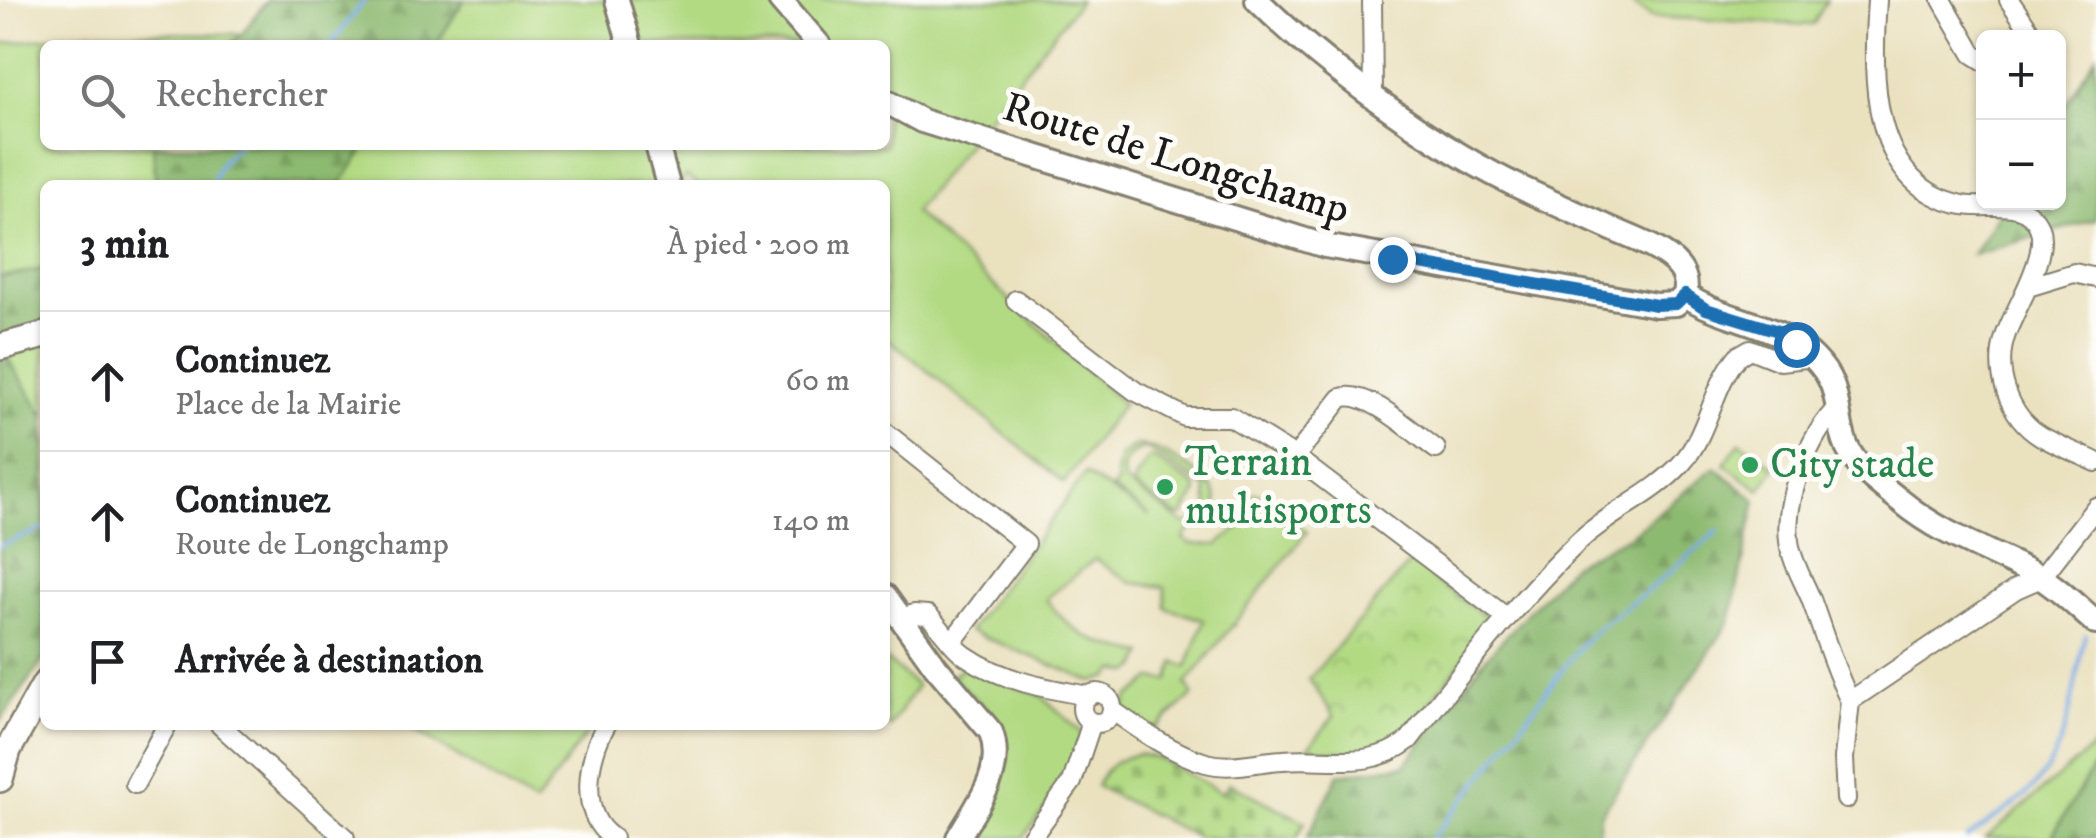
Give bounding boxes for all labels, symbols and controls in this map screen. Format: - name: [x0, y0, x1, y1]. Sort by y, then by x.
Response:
- map controls: [1976, 30, 2066, 210]
- button: +: [1976, 30, 2066, 120]
- search box: [40, 40, 890, 150]
- icon: search: [75, 68, 130, 123]
- text: Rechercher: [155, 71, 328, 119]
- street label: Route de Longchamp: [997, 82, 1355, 236]
- button: −: [1976, 120, 2066, 210]
- text: 3 min: [80, 219, 169, 271]
- text: À pied · 200 m: [667, 225, 850, 265]
- route end: [1370, 237, 1416, 283]
- route start: [1774, 322, 1820, 368]
- text: Continuez: [175, 337, 331, 385]
- icon: ahead: [80, 354, 135, 409]
- text: 60 m: [785, 361, 850, 401]
- text: Place de la Mairie: [175, 385, 401, 425]
- place label: Terrain multisports: [1185, 437, 1372, 537]
- place label: City stade: [1770, 439, 1934, 491]
- marker: City stade: [1739, 454, 1761, 476]
- marker: Terrain multisports: [1154, 476, 1176, 498]
- text: Continuez: [175, 477, 331, 525]
- icon: ahead: [80, 494, 135, 549]
- text: 140 m: [772, 501, 850, 541]
- text: Route de Longchamp: [175, 525, 449, 565]
- icon: arrive: [80, 634, 135, 689]
- text: Arrivée à destination: [175, 637, 483, 685]

